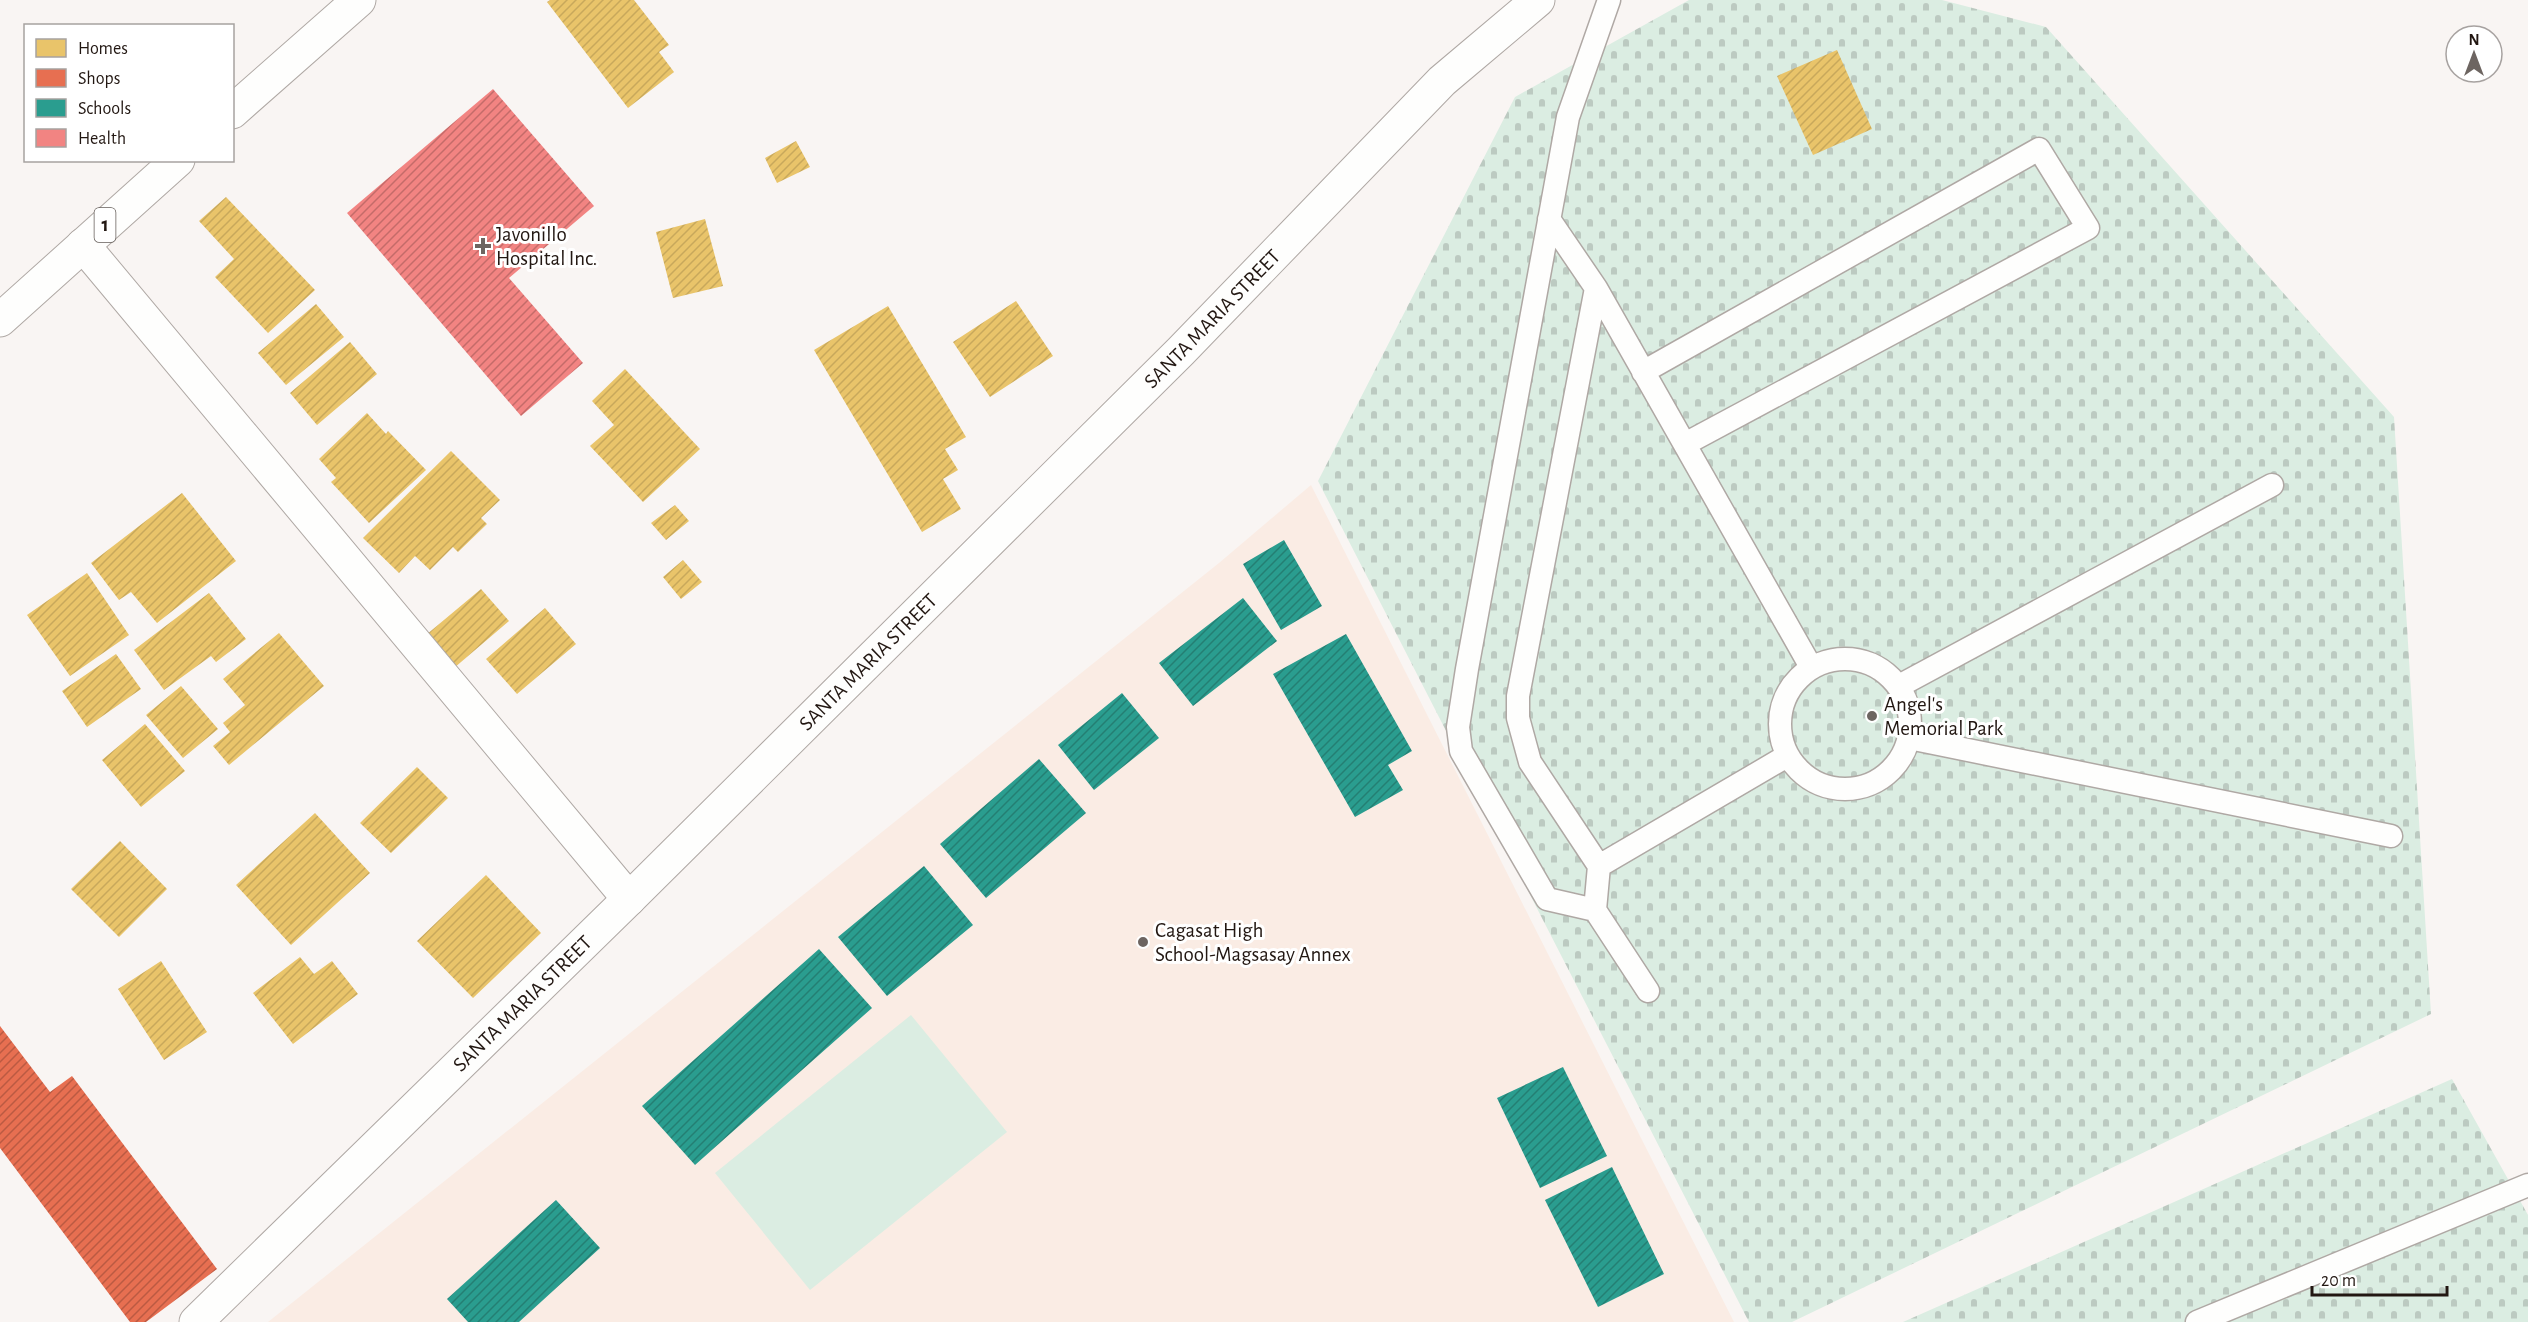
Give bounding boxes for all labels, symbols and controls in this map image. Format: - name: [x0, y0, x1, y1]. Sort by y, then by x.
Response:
- legend: [24, 24, 234, 162]
- north arrow: [2444, 24, 2504, 84]
- text: N: [2468, 32, 2480, 48]
- text: Homes: [78, 40, 128, 58]
- text: Shops: [78, 70, 120, 88]
- text: Schools: [78, 100, 131, 118]
- text: Health: [78, 130, 126, 148]
- road number: 1: [94, 208, 116, 242]
- place label: Javonillo Hospital Inc.: [496, 224, 597, 269]
- marker: Javonillo Hospital Inc.: [474, 237, 492, 255]
- street label: SANTA MARIA STREET: [1140, 245, 1284, 392]
- street label: SANTA MARIA STREET: [795, 589, 941, 734]
- place label: Angel's Memorial Park: [1884, 694, 2004, 739]
- marker: Angel's Memorial Park: [1865, 709, 1879, 723]
- place label: Cagasat High School-Magsasay Annex: [1155, 920, 1351, 965]
- street label: SANTA MARIA STREET: [449, 931, 596, 1075]
- marker: Cagasat High School-Magsasay Annex: [1136, 935, 1150, 949]
- scale bar: [2312, 1259, 2447, 1297]
- text: 20 m: [2321, 1272, 2356, 1290]

